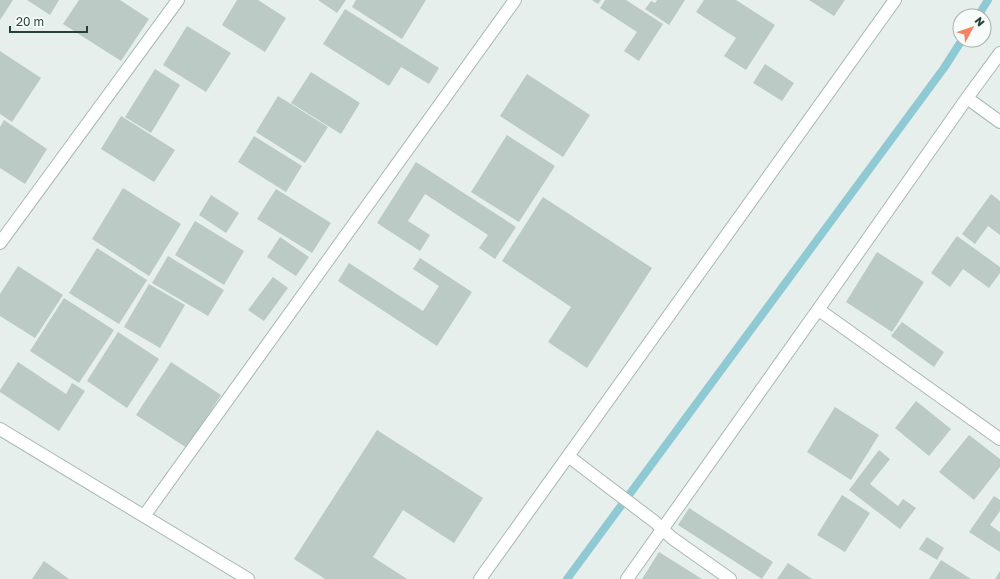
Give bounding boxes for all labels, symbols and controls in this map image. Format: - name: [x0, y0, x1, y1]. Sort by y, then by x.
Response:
- scale bar: [10, 8, 87, 34]
- north arrow: [952, 8, 992, 48]
- text: 20 m: [16, 14, 44, 29]
- text: N: [972, 14, 988, 29]

